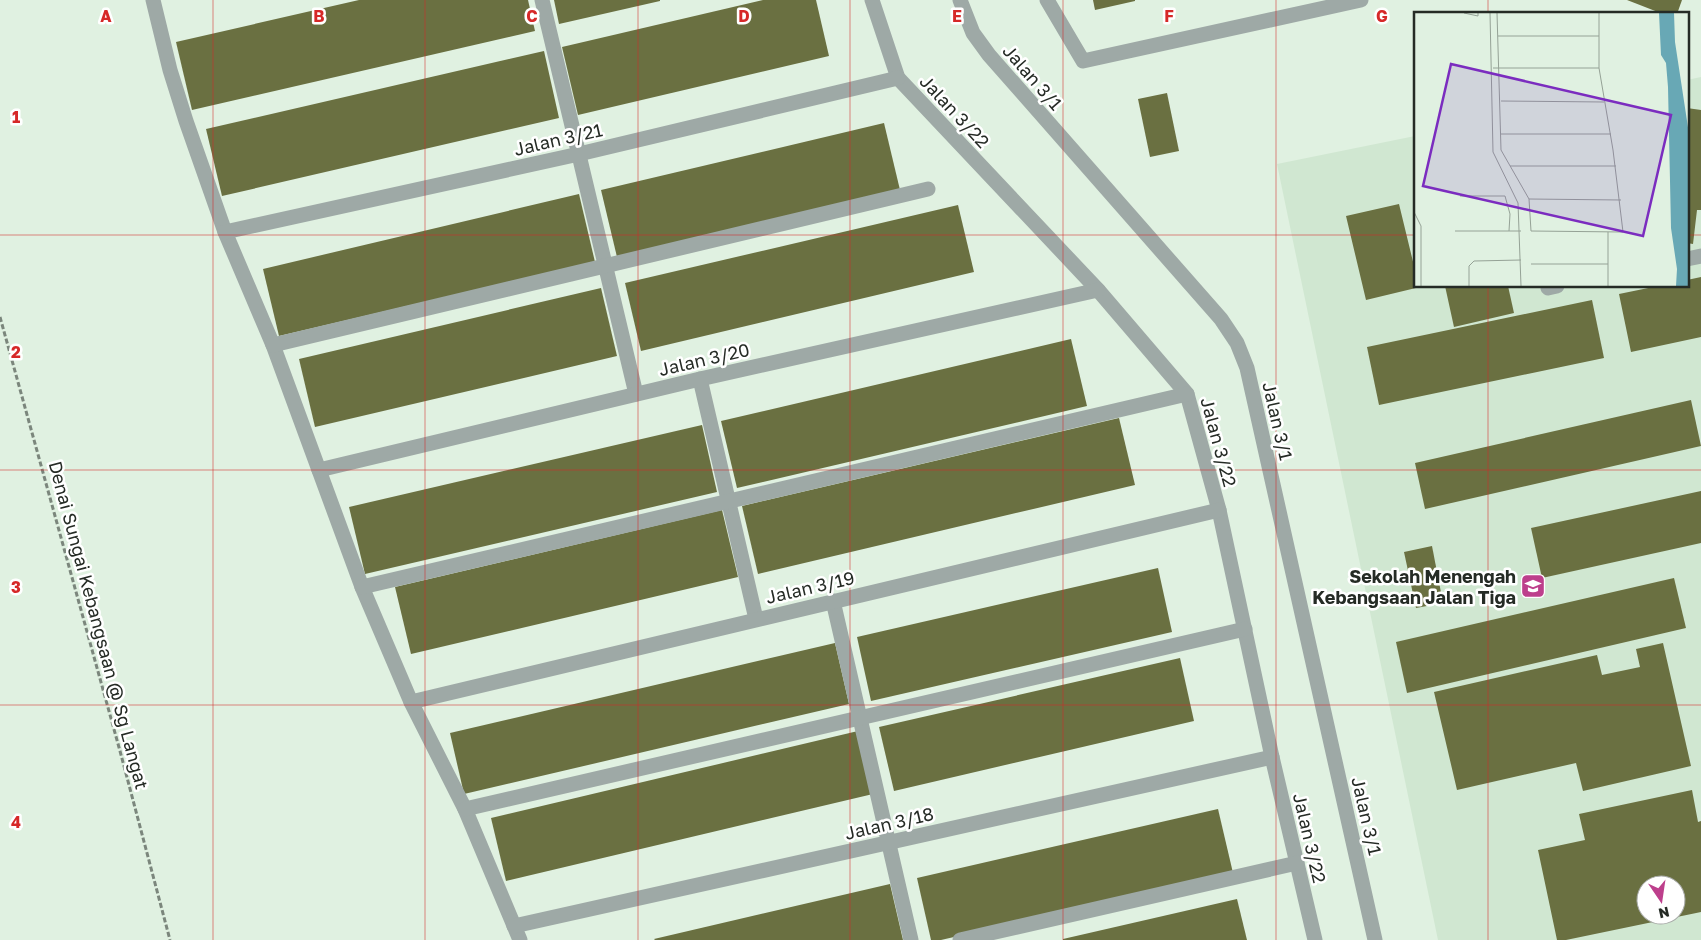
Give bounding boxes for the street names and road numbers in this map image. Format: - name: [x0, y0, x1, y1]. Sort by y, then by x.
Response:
- street label: Jalan 3/1: [999, 40, 1068, 114]
- street label: Jalan 3/22: [916, 70, 994, 152]
- street label: Jalan 3/21: [512, 118, 605, 160]
- street label: Jalan 3/20: [656, 338, 752, 380]
- street label: Jalan 3/1: [1258, 380, 1298, 462]
- street label: Jalan 3/22: [1197, 395, 1241, 489]
- street label: Denai Sungai Kebangsaan @ Sg Langat: [45, 458, 153, 792]
- street label: Jalan 3/19: [763, 566, 857, 608]
- street label: Jalan 3/1: [1347, 775, 1387, 857]
- street label: Jalan 3/22: [1289, 791, 1331, 885]
- street label: Jalan 3/18: [842, 802, 936, 844]

